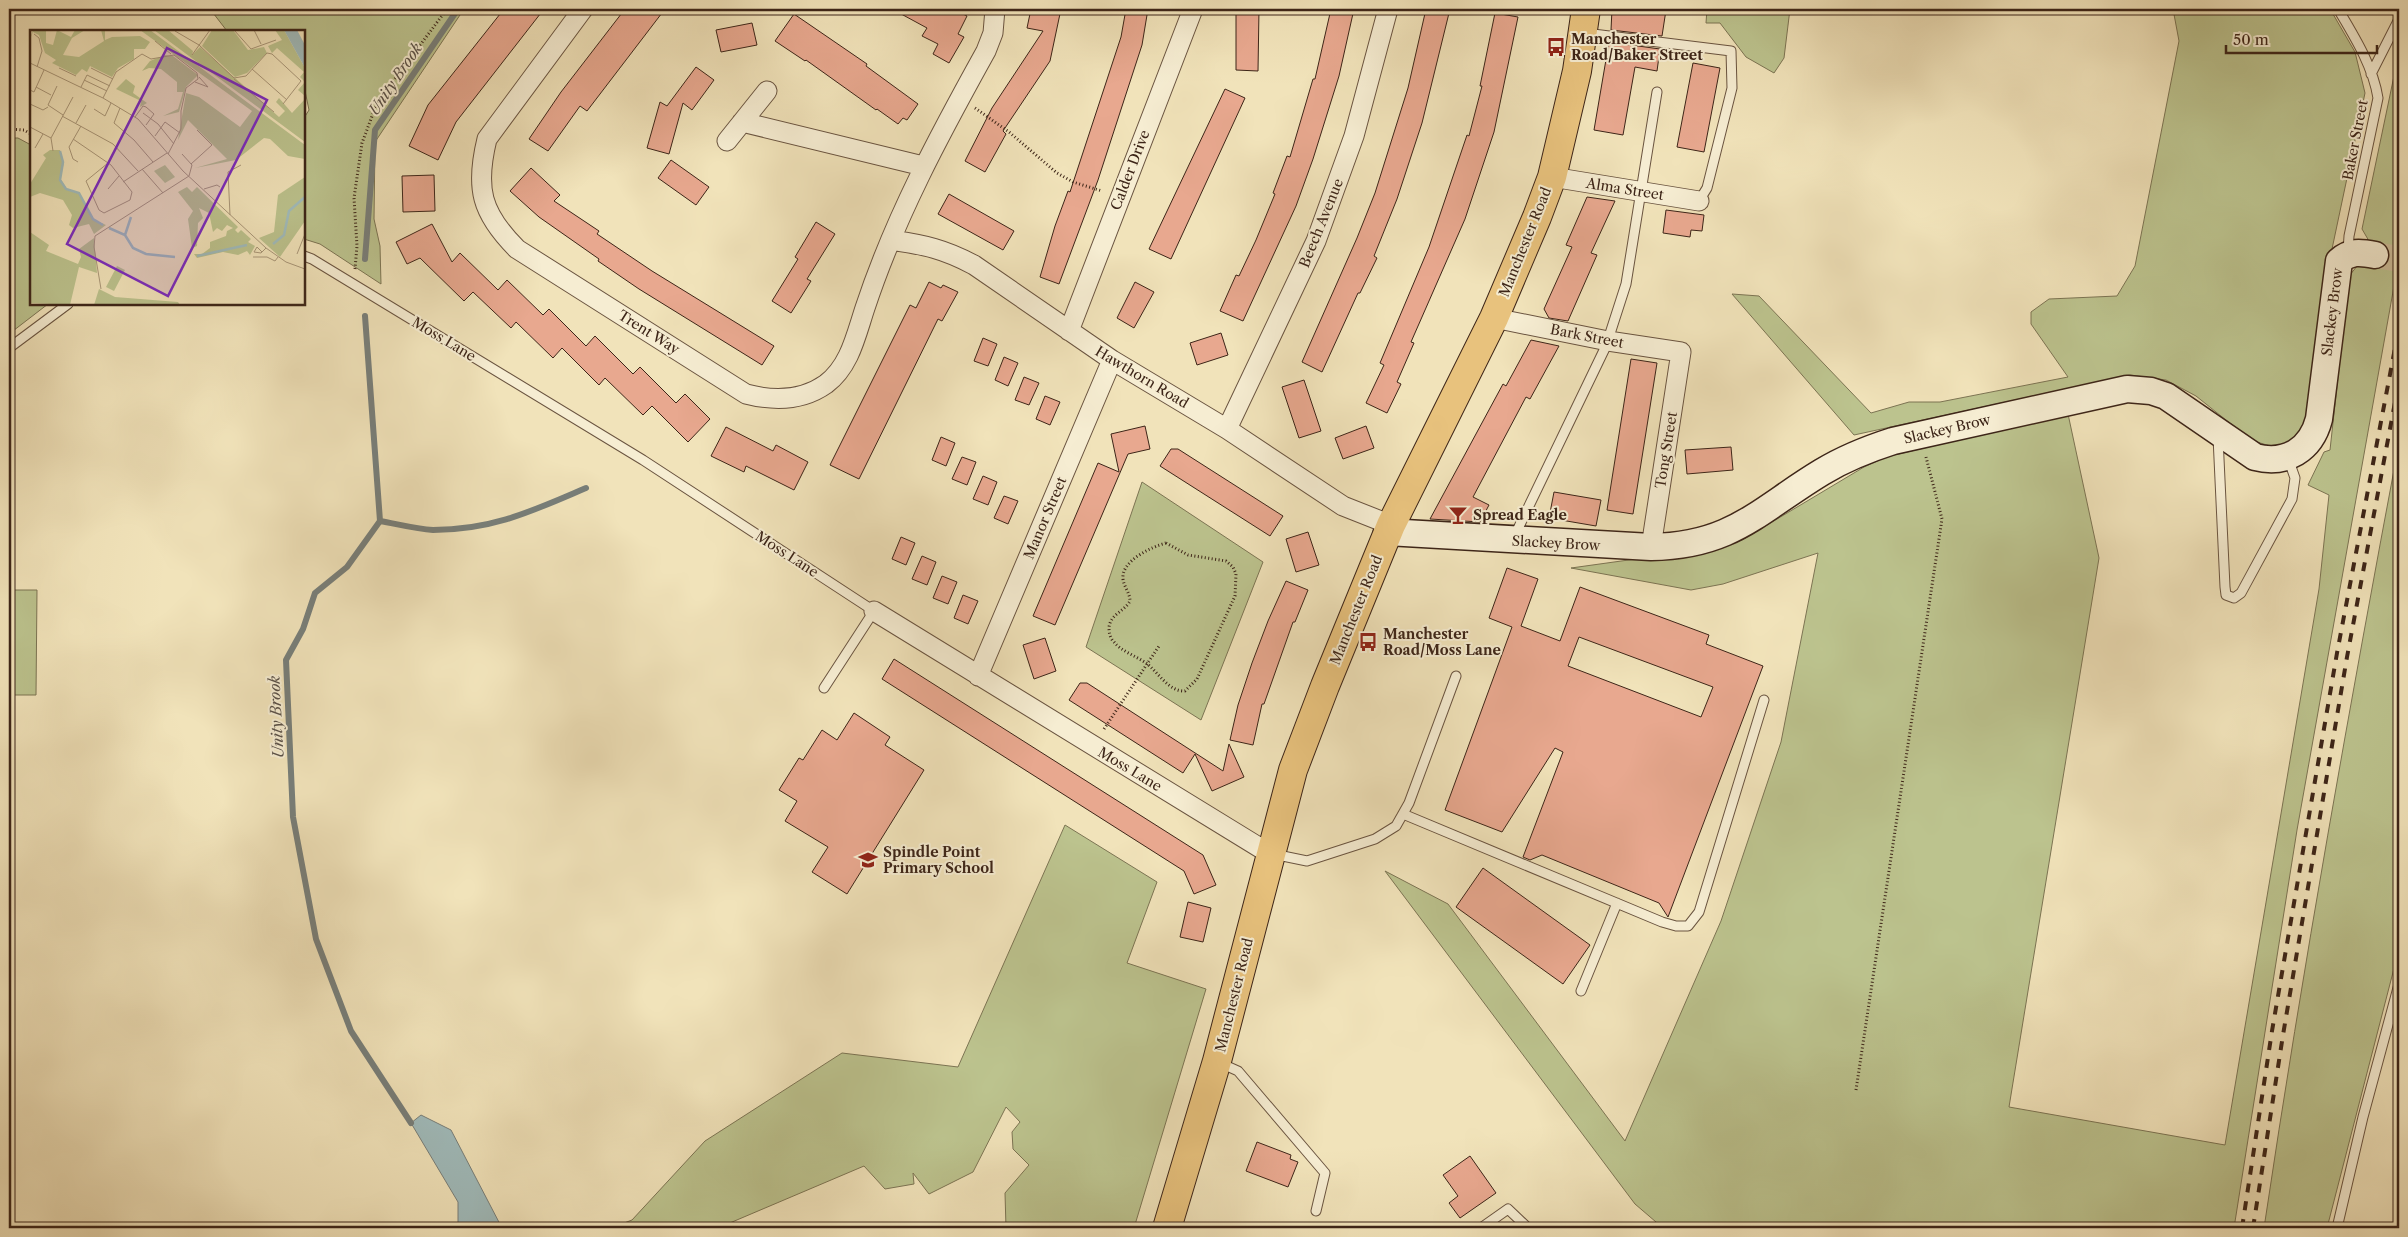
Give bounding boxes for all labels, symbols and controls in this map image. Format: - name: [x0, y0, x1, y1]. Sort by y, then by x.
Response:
- scale bar: [2226, 22, 2377, 54]
- inset map: [30, 30, 305, 305]
- place label: Manchester Road/Baker Street: [1571, 30, 1703, 64]
- text: 50 m: [2233, 30, 2269, 49]
- bus stop icon: Manchester Road/Baker Street: [1545, 36, 1567, 58]
- water label: Unity Brook: [364, 39, 426, 119]
- street label: Baker Street: [2338, 98, 2372, 182]
- street label: Calder Drive: [1106, 127, 1154, 213]
- street label: Alma Street: [1584, 174, 1665, 204]
- street label: Beech Avenue: [1295, 176, 1347, 270]
- street label: Manchester Road: [1495, 184, 1555, 300]
- street label: Slackey Brow: [2318, 266, 2346, 357]
- street label: Trent Way: [615, 306, 683, 358]
- street label: Moss Lane: [409, 313, 479, 365]
- street label: Bark Street: [1549, 320, 1625, 352]
- street label: Hawthorn Road: [1092, 342, 1192, 412]
- street label: Tong Street: [1651, 410, 1681, 490]
- street label: Slackey Brow: [1902, 410, 1993, 448]
- street label: Manor Street: [1020, 474, 1070, 562]
- bar icon: Spread Eagle: [1447, 504, 1469, 526]
- place label: Spread Eagle: [1473, 506, 1567, 524]
- street label: Moss Lane: [752, 527, 822, 581]
- street label: Slackey Brow: [1511, 532, 1601, 554]
- street label: Manchester Road: [1326, 552, 1386, 668]
- place label: Manchester Road/Moss Lane: [1383, 625, 1501, 659]
- bus stop icon: Manchester Road/Moss Lane: [1357, 631, 1379, 653]
- water label: Unity Brook: [264, 675, 288, 759]
- street label: Moss Lane: [1095, 743, 1165, 795]
- place label: Spindle Point Primary School: [883, 843, 994, 877]
- school or university icon: Spindle Point Primary School: [857, 849, 879, 871]
- street label: Manchester Road: [1211, 936, 1257, 1054]

